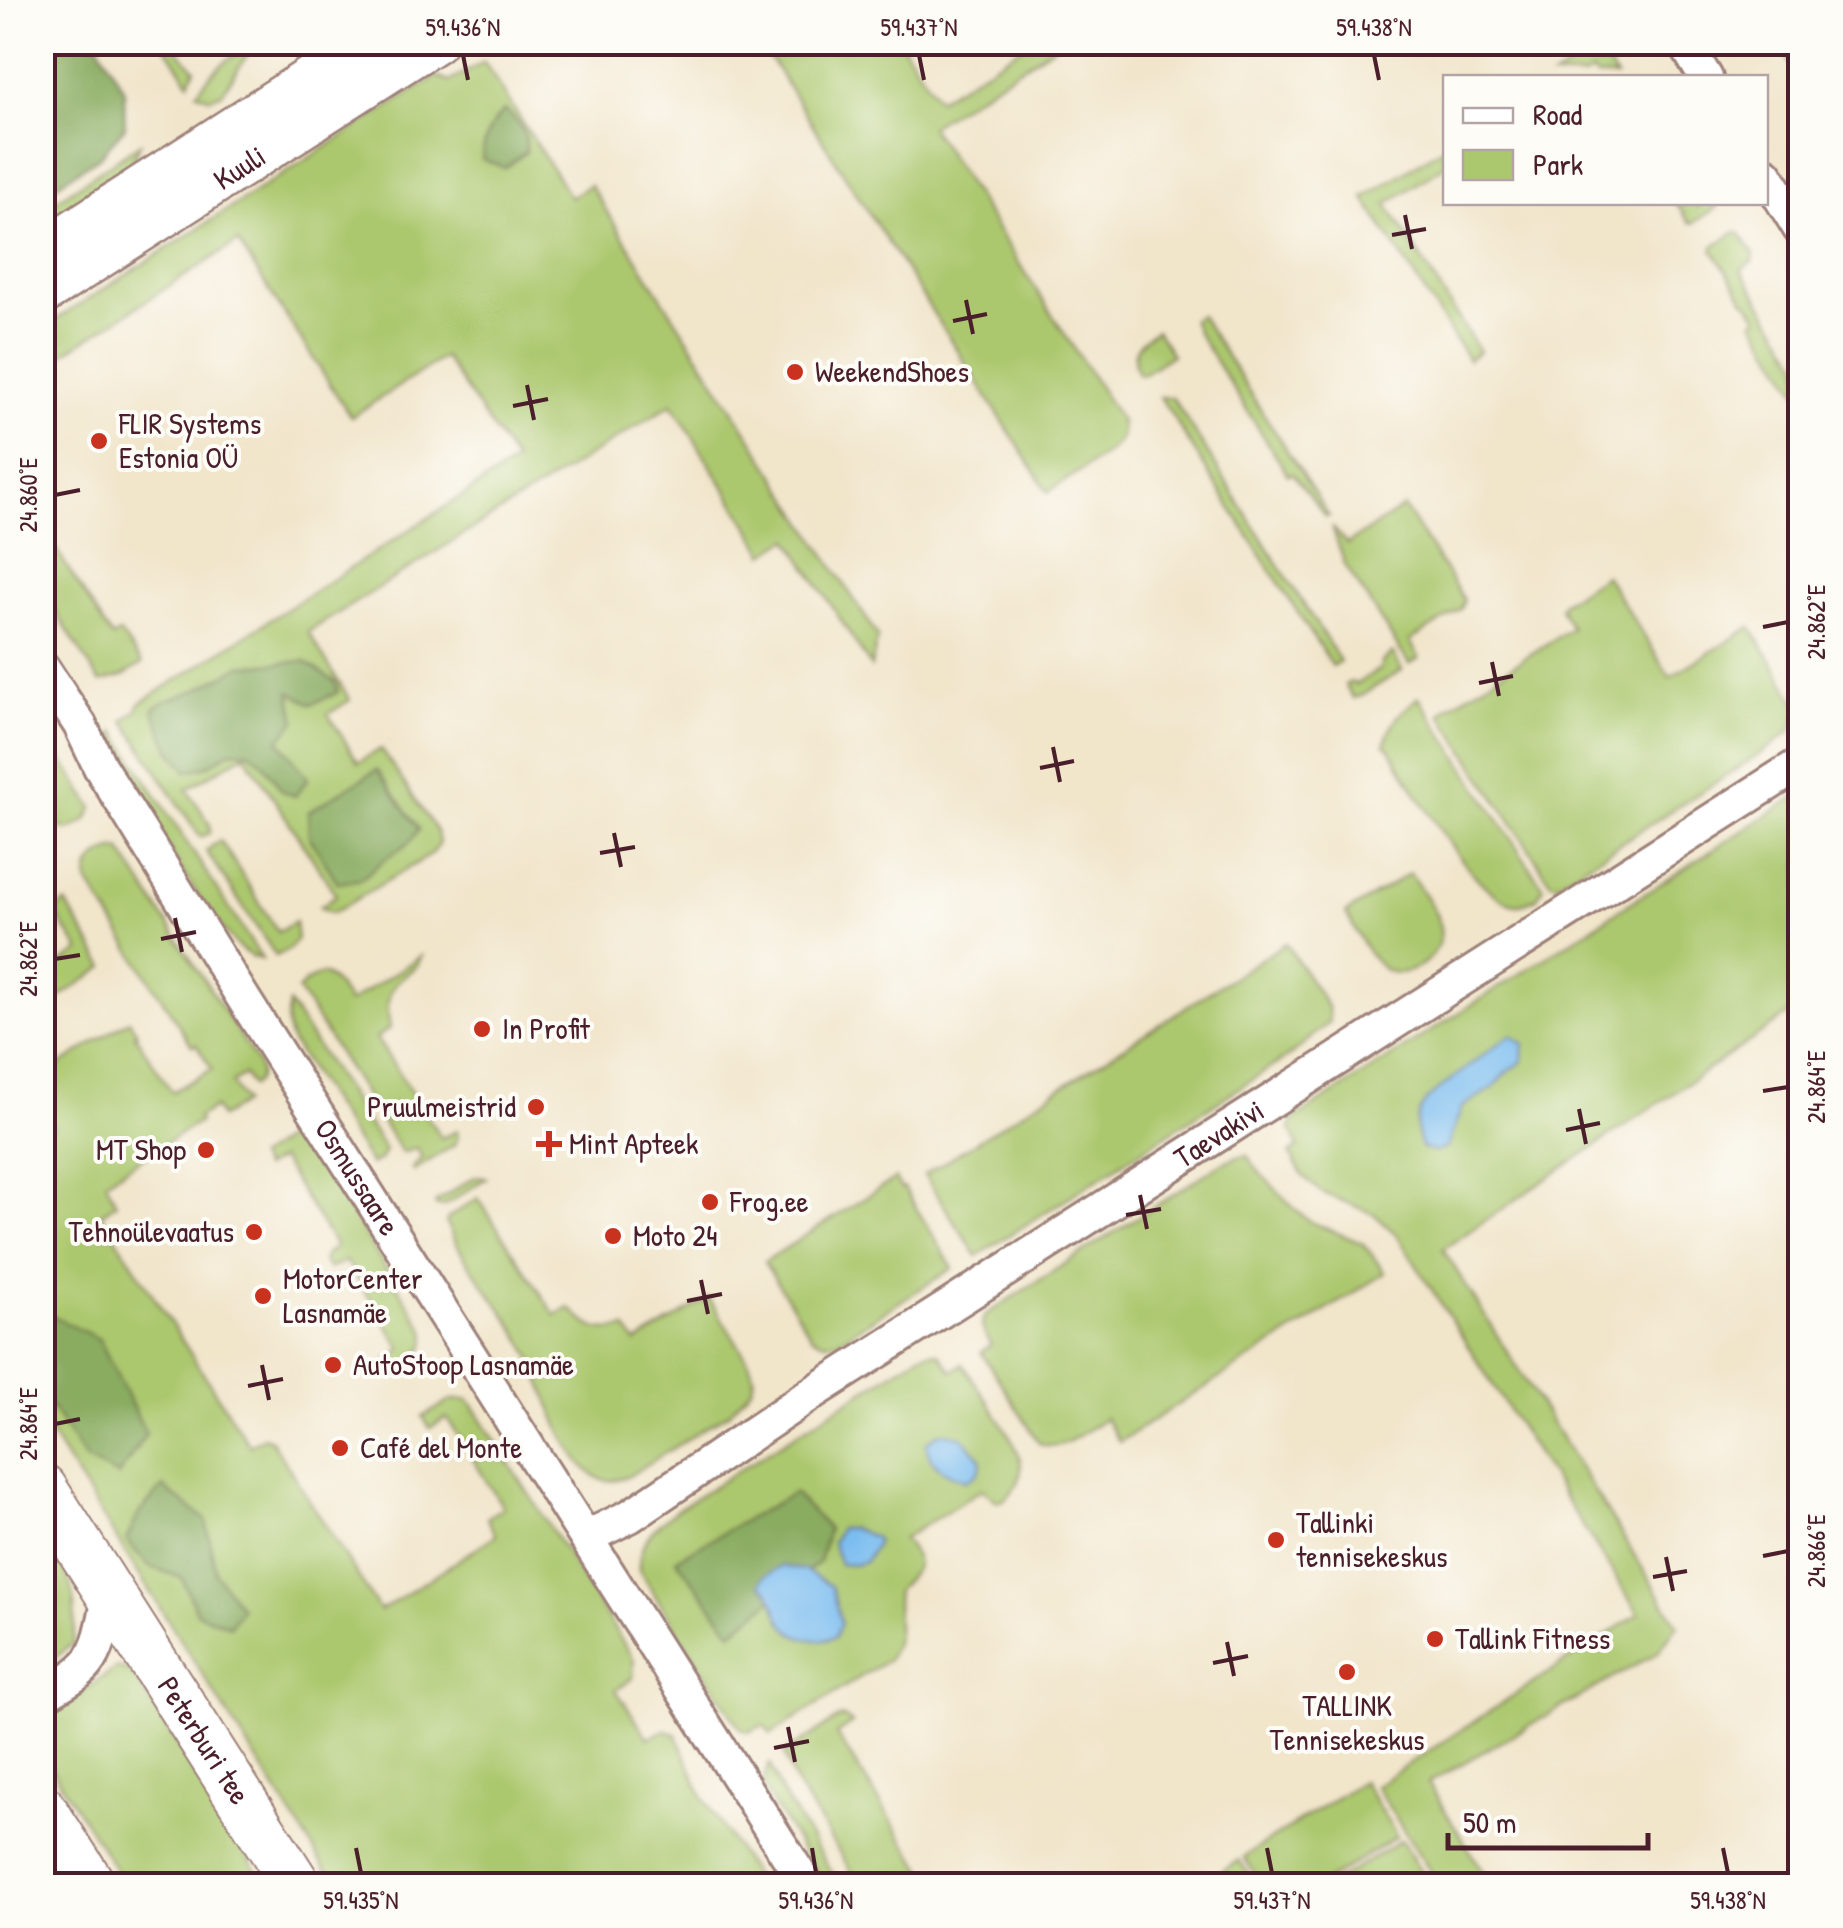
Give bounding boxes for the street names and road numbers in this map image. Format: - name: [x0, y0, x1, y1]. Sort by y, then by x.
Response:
- street label: Kuuli: [205, 136, 273, 199]
- street label: Taevakivi: [1166, 1090, 1271, 1177]
- street label: Osmussaare: [306, 1111, 410, 1243]
- street label: Peterburi tee: [149, 1669, 260, 1812]

